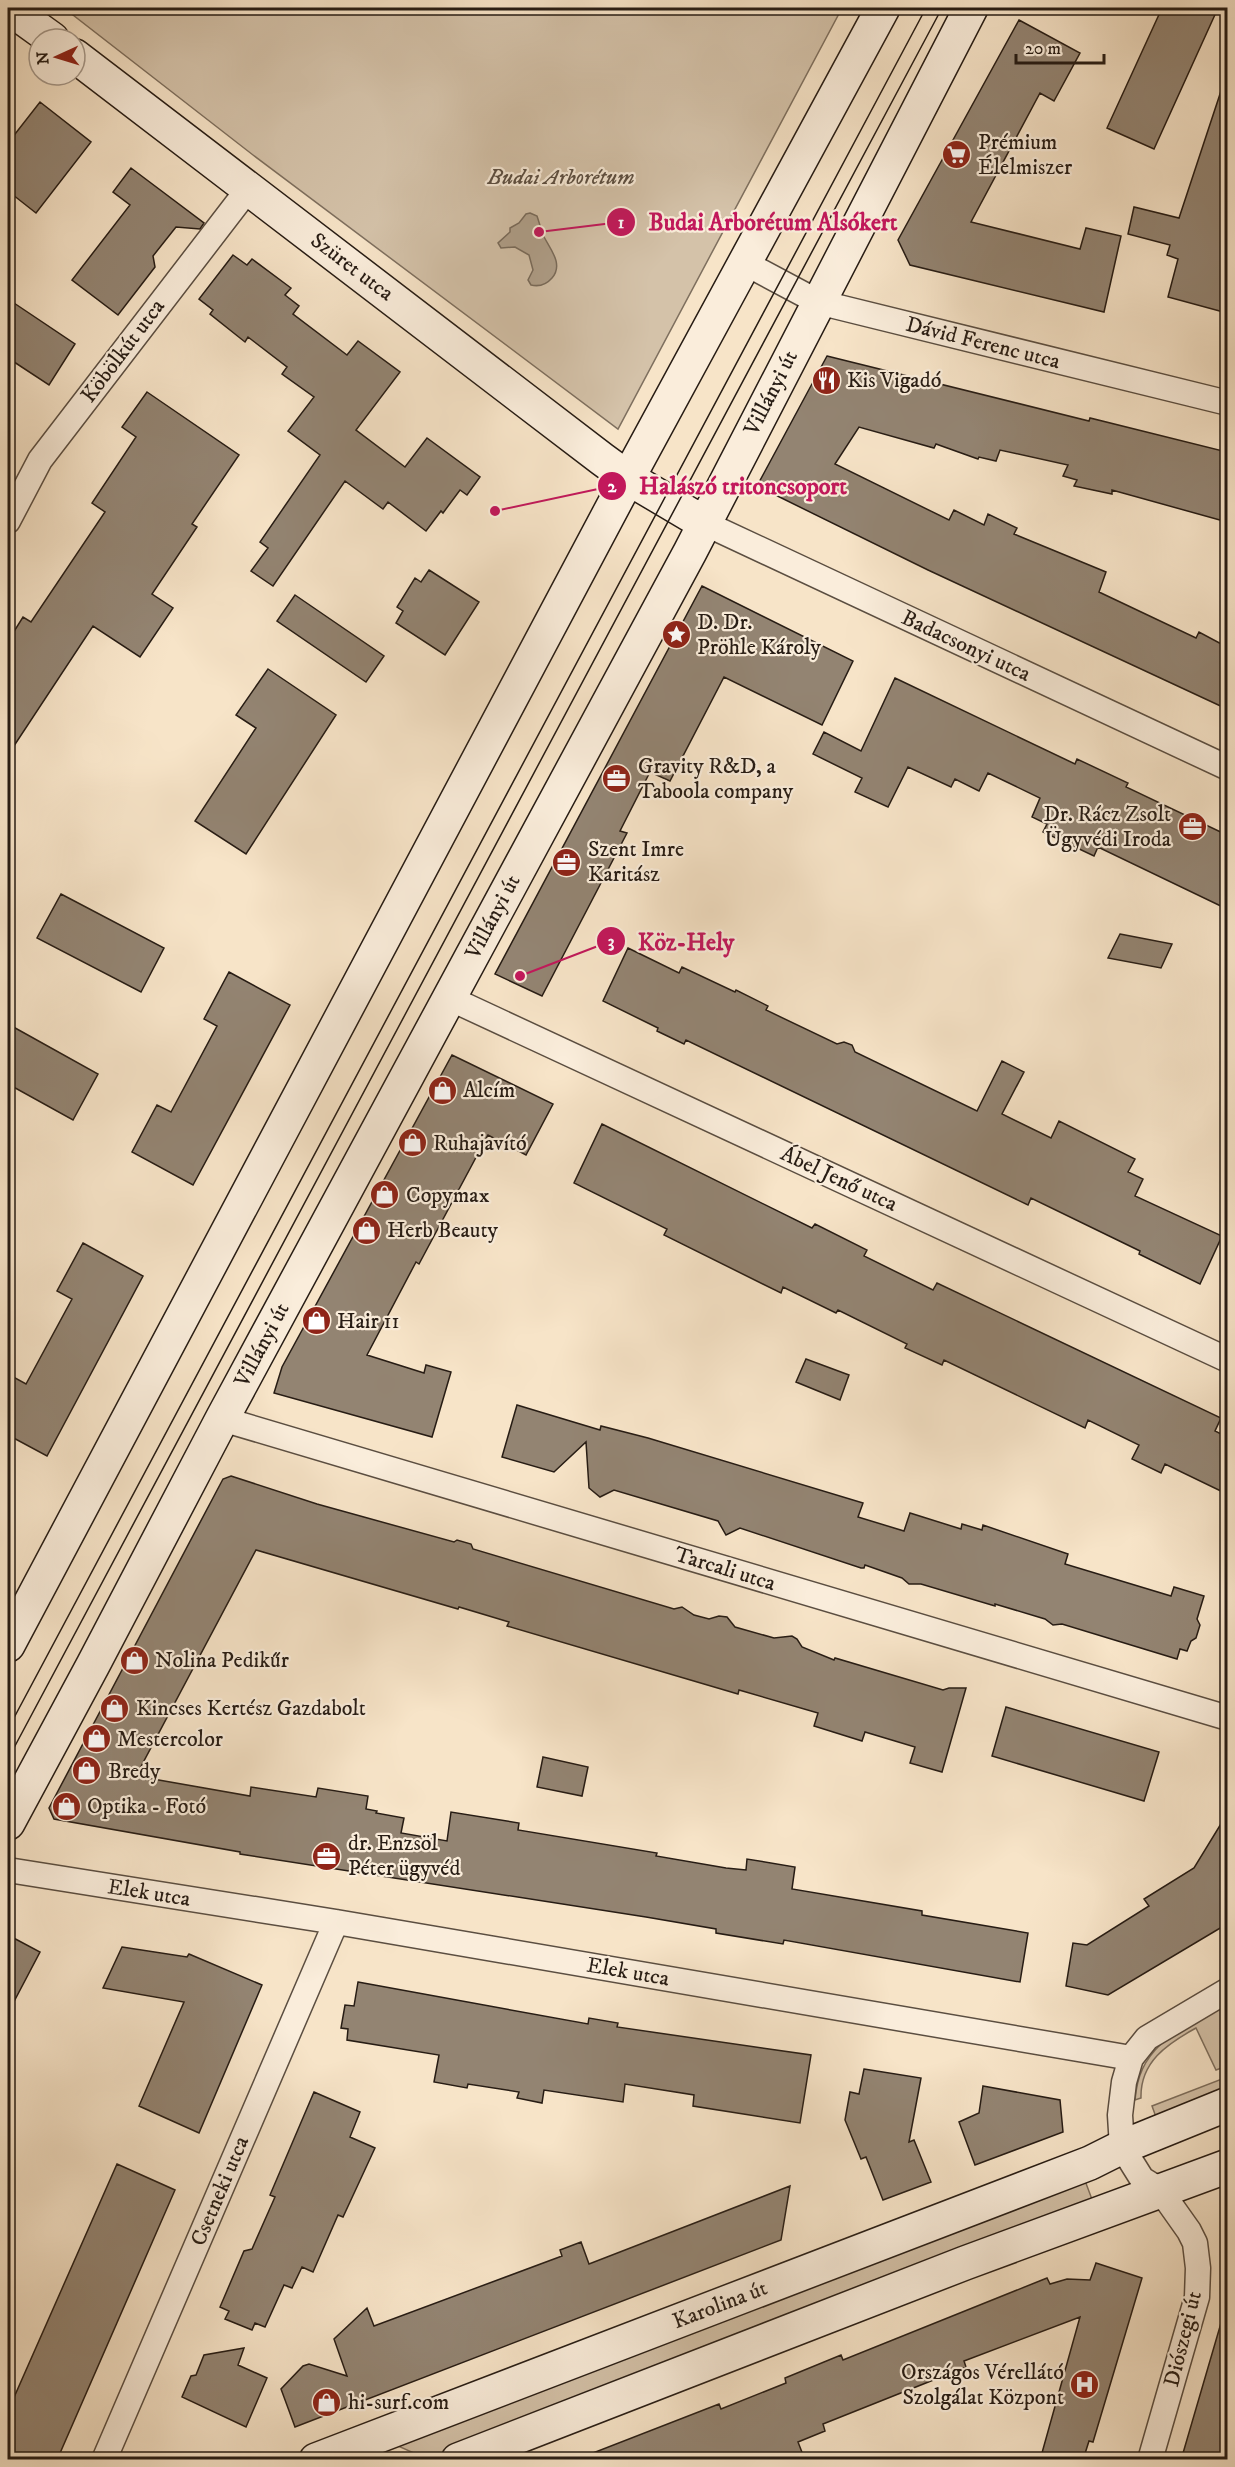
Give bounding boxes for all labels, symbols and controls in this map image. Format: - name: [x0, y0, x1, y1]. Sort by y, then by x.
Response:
- north arrow: [27, 27, 87, 87]
- scale bar: [1016, 27, 1104, 65]
- text: 20 m: [1025, 38, 1061, 60]
- text: N: [33, 51, 53, 65]
- place label: Prémium Élelmiszer: [978, 129, 1073, 181]
- supermarket icon: Prémium Élelmiszer: [941, 139, 973, 171]
- park label: Budai Arborétum: [487, 164, 634, 191]
- callout: Budai Arborétum Alsókert: [606, 201, 909, 243]
- text: Budai Arborétum Alsókert: [649, 208, 898, 238]
- text: 1: [618, 212, 625, 234]
- street label: Szüret utca: [305, 227, 399, 307]
- street label: Köbölkút utca: [75, 293, 171, 408]
- street label: Dávid Ferenc utca: [903, 311, 1064, 375]
- street label: Villányi út: [738, 346, 804, 441]
- restaurant icon: Kis Vigadó: [810, 364, 842, 396]
- place label: Kis Vigadó: [847, 367, 941, 394]
- callout: Halászó tritoncsoport: [597, 465, 859, 507]
- text: Halászó tritoncsoport: [639, 472, 847, 502]
- text: 2: [608, 476, 618, 498]
- street label: Badacsonyi utca: [897, 604, 1036, 688]
- place label: D. Dr. Pröhle Károly: [697, 609, 821, 661]
- place icon: D. Dr. Pröhle Károly: [660, 619, 692, 651]
- place label: Gravity R&D, a Taboola company: [638, 753, 794, 805]
- office icon: Gravity R&D, a Taboola company: [601, 763, 633, 795]
- place label: Dr. Rácz Zsolt Ügyvédi Iroda: [1043, 801, 1172, 853]
- office icon: Dr. Rácz Zsolt Ügyvédi Iroda: [1176, 811, 1208, 843]
- place label: Szent Imre Karitász: [588, 836, 684, 888]
- office icon: Szent Imre Karitász: [551, 846, 583, 878]
- street label: Villányi út: [459, 870, 526, 965]
- callout: Köz-Hely: [596, 920, 746, 962]
- text: Köz-Hely: [638, 928, 735, 958]
- text: 3: [608, 931, 615, 953]
- shop icon: Alcím: [426, 1074, 458, 1106]
- place label: Alcím: [463, 1077, 515, 1104]
- shop icon: Ruhajavító: [396, 1127, 428, 1159]
- place label: Ruhajavító: [433, 1130, 527, 1157]
- street label: Ábel Jenő utca: [776, 1139, 903, 1218]
- shop icon: Copymax: [369, 1179, 401, 1211]
- place label: Copymax: [406, 1182, 490, 1209]
- shop icon: Herb Beauty: [350, 1214, 382, 1246]
- place label: Herb Beauty: [387, 1217, 499, 1244]
- street label: Villányi út: [228, 1298, 295, 1393]
- shop icon: Hair 11: [300, 1305, 332, 1337]
- place label: Hair 11: [337, 1308, 400, 1335]
- street label: Tarcali utca: [671, 1541, 780, 1597]
- shop icon: Nolina Pedikűr: [118, 1644, 150, 1676]
- place label: Nolina Pedikűr: [155, 1647, 290, 1674]
- shop icon: Kincses Kertész Gazdabolt: [99, 1692, 131, 1724]
- place label: Kincses Kertész Gazdabolt: [136, 1695, 366, 1722]
- shop icon: Mestercolor: [80, 1723, 112, 1755]
- place label: Mestercolor: [117, 1726, 224, 1753]
- shop icon: Bredy: [71, 1755, 103, 1787]
- place label: Bredy: [108, 1758, 161, 1785]
- shop icon: Optika - Fotó: [50, 1790, 82, 1822]
- place label: Optika - Fotó: [87, 1793, 206, 1820]
- place label: dr. Enzsöl Péter ügyvéd: [348, 1830, 460, 1882]
- office icon: dr. Enzsöl Péter ügyvéd: [311, 1840, 343, 1872]
- street label: Elek utca: [106, 1873, 193, 1913]
- street label: Elek utca: [585, 1951, 672, 1993]
- street label: Csetneki utca: [185, 2132, 255, 2250]
- street label: Karolina út: [669, 2275, 771, 2335]
- street label: Diószegi út: [1158, 2288, 1208, 2390]
- place label: Országos Vérellátó Szolgálat Központ: [901, 2359, 1064, 2411]
- hospital icon: Országos Vérellátó Szolgálat Központ: [1069, 2369, 1101, 2401]
- shop icon: hi-surf.com: [311, 2386, 343, 2418]
- place label: hi-surf.com: [348, 2389, 449, 2416]

